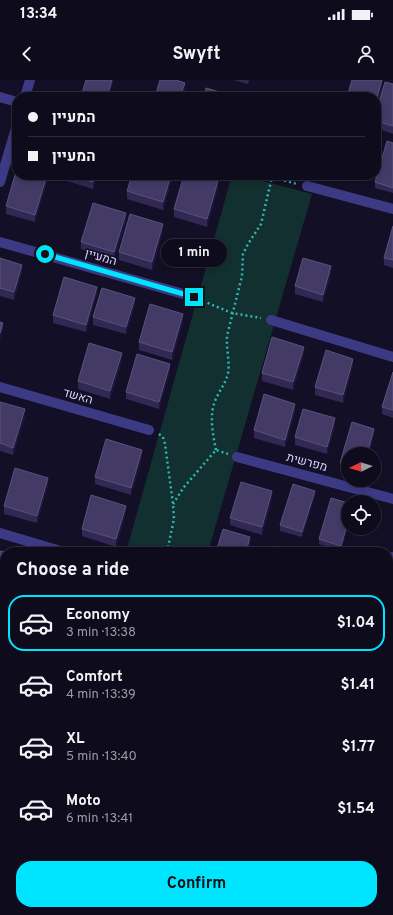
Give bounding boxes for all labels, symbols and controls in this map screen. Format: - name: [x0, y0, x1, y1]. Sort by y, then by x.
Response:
- text: 13:34: [20, 5, 57, 24]
- icon: back: [16, 43, 38, 65]
- text: Swyft: [172, 43, 221, 66]
- icon: person: [355, 43, 377, 65]
- text: המעיין: [52, 109, 96, 128]
- text: המעיין: [52, 148, 96, 167]
- callout: 1 min: [161, 239, 227, 267]
- route start: [36, 245, 54, 263]
- text: 1 min: [178, 245, 210, 261]
- street label: המעיין: [83, 246, 118, 270]
- route end: [185, 288, 203, 306]
- street label: האשד: [61, 385, 95, 409]
- north arrow: [341, 447, 381, 487]
- map controls: [341, 447, 381, 535]
- street label: מפרשית: [285, 450, 329, 476]
- button: locate: [341, 495, 381, 535]
- text: Choose a ride: [16, 559, 129, 582]
- icon: car: [18, 605, 54, 641]
- text: Economy: [66, 606, 130, 625]
- text: $1.04: [337, 614, 375, 633]
- text: 3 min · 13:38: [66, 625, 136, 641]
- icon: car: [18, 667, 54, 703]
- text: Comfort: [66, 668, 123, 687]
- text: $1.41: [341, 676, 375, 695]
- text: 4 min · 13:39: [66, 687, 136, 703]
- icon: car: [18, 729, 54, 765]
- text: XL: [66, 730, 84, 749]
- text: $1.77: [341, 738, 375, 757]
- text: 5 min · 13:40: [66, 749, 137, 765]
- icon: car: [18, 791, 54, 827]
- text: Moto: [66, 792, 101, 811]
- text: $1.54: [337, 800, 375, 819]
- text: 6 min · 13:41: [66, 811, 133, 827]
- button: Confirm: [16, 861, 377, 907]

